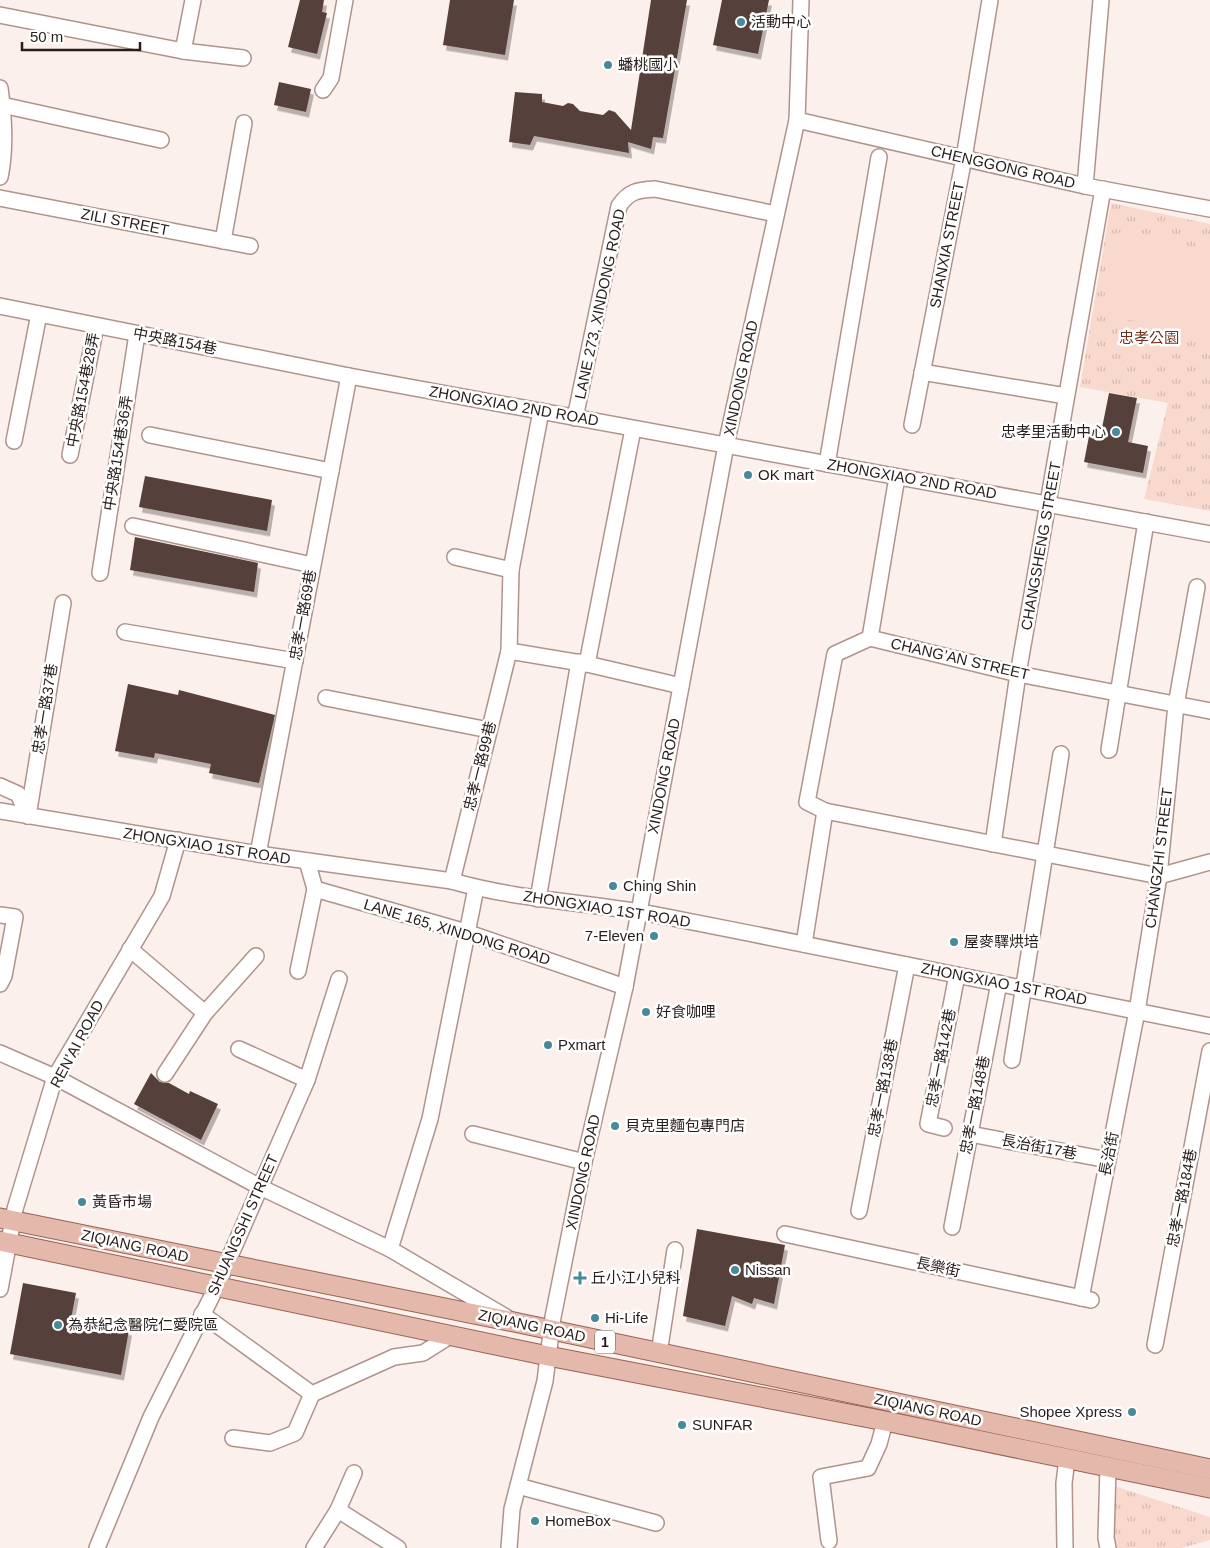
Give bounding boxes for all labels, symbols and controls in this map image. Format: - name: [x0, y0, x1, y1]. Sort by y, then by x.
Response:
- place label: 活動中心: [751, 13, 811, 30]
- marker: 活動中心: [735, 16, 747, 28]
- scale bar: [22, 20, 140, 52]
- text: 50 m: [30, 28, 63, 45]
- place label: 蟠桃國小: [618, 56, 678, 73]
- marker: 蟠桃國小: [602, 59, 614, 71]
- street label: CHENGGONG ROAD: [929, 142, 1077, 191]
- street label: SHANXIA STREET: [926, 180, 967, 310]
- street label: ZILI STREET: [80, 205, 170, 238]
- street label: LANE 273, XINDONG ROAD: [571, 207, 628, 401]
- street label: XINDONG ROAD: [720, 318, 761, 437]
- street label: 中央路154巷: [132, 324, 218, 357]
- park label: 忠孝公園: [1119, 329, 1179, 346]
- street label: 中央路154巷28弄: [63, 331, 102, 449]
- street label: ZHONGXIAO 2ND ROAD: [428, 382, 600, 429]
- street label: 中央路154巷36弄: [100, 394, 135, 512]
- place label: 忠孝里活動中心: [1001, 423, 1106, 440]
- marker: 忠孝里活動中心: [1110, 426, 1122, 438]
- street label: ZHONGXIAO 2ND ROAD: [826, 455, 998, 502]
- street label: CHANGSHENG STREET: [1017, 460, 1064, 632]
- place label: OK mart: [758, 466, 815, 483]
- marker: OK mart: [742, 469, 754, 481]
- street label: 忠孝一路69巷: [286, 568, 319, 662]
- street label: CHANG’AN STREET: [889, 634, 1031, 683]
- street label: 忠孝一路37巷: [29, 662, 60, 756]
- street label: XINDONG ROAD: [644, 716, 683, 835]
- street label: 忠孝一路99巷: [460, 719, 499, 812]
- street label: CHANGZHI STREET: [1141, 787, 1176, 929]
- street label: ZHONGXIAO 1ST ROAD: [122, 824, 292, 867]
- place label: Ching Shin: [623, 877, 696, 894]
- marker: Ching Shin: [607, 880, 619, 892]
- street label: ZHONGXIAO 1ST ROAD: [522, 887, 692, 930]
- street label: LANE 165, XINDONG ROAD: [362, 895, 553, 968]
- place label: 7-Eleven: [585, 927, 644, 944]
- marker: 7-Eleven: [648, 930, 660, 942]
- place label: 屋麥驛烘培: [964, 933, 1039, 950]
- marker: 屋麥驛烘培: [948, 936, 960, 948]
- street label: ZHONGXIAO 1ST ROAD: [920, 959, 1089, 1008]
- street label: REN’AI ROAD: [46, 997, 107, 1090]
- place label: 好食咖哩: [656, 1003, 716, 1020]
- marker: 好食咖哩: [640, 1006, 652, 1018]
- street label: 忠孝一路142巷: [923, 1007, 958, 1109]
- place label: Pxmart: [558, 1036, 606, 1053]
- street label: 忠孝一路138巷: [865, 1037, 900, 1139]
- marker: Pxmart: [542, 1039, 554, 1051]
- street label: 忠孝一路148巷: [957, 1054, 992, 1156]
- street label: XINDONG ROAD: [562, 1112, 603, 1231]
- place label: 貝克里麵包專門店: [625, 1117, 745, 1134]
- marker: 貝克里麵包專門店: [609, 1120, 621, 1132]
- street label: 長治街: [1096, 1130, 1121, 1178]
- street label: 長治街17巷: [1000, 1131, 1078, 1162]
- street label: 忠孝一路184巷: [1164, 1147, 1199, 1249]
- street label: SHUANGSHI STREET: [204, 1152, 281, 1298]
- place label: 黃昏市場: [92, 1193, 152, 1210]
- marker: 黃昏市場: [76, 1196, 88, 1208]
- street label: ZIQIANG ROAD: [80, 1226, 190, 1265]
- street label: 長樂街: [914, 1254, 962, 1280]
- place label: Nissan: [745, 1261, 791, 1278]
- marker: Nissan: [729, 1264, 741, 1276]
- place label: 丘小江小兒科: [591, 1269, 681, 1286]
- marker: 丘小江小兒科: [573, 1271, 587, 1285]
- street label: ZIQIANG ROAD: [477, 1306, 587, 1345]
- place label: Hi-Life: [605, 1309, 648, 1326]
- marker: Hi-Life: [589, 1312, 601, 1324]
- place label: 為恭紀念醫院仁愛院區: [68, 1316, 218, 1333]
- marker: 為恭紀念醫院仁愛院區: [52, 1319, 64, 1331]
- road number: 1: [595, 1330, 615, 1354]
- street label: ZIQIANG ROAD: [873, 1390, 983, 1429]
- place label: Shopee Xpress: [1019, 1403, 1122, 1420]
- marker: Shopee Xpress: [1126, 1406, 1138, 1418]
- place label: SUNFAR: [692, 1416, 753, 1433]
- marker: SUNFAR: [676, 1419, 688, 1431]
- place label: HomeBox: [545, 1512, 611, 1529]
- marker: HomeBox: [529, 1515, 541, 1527]

